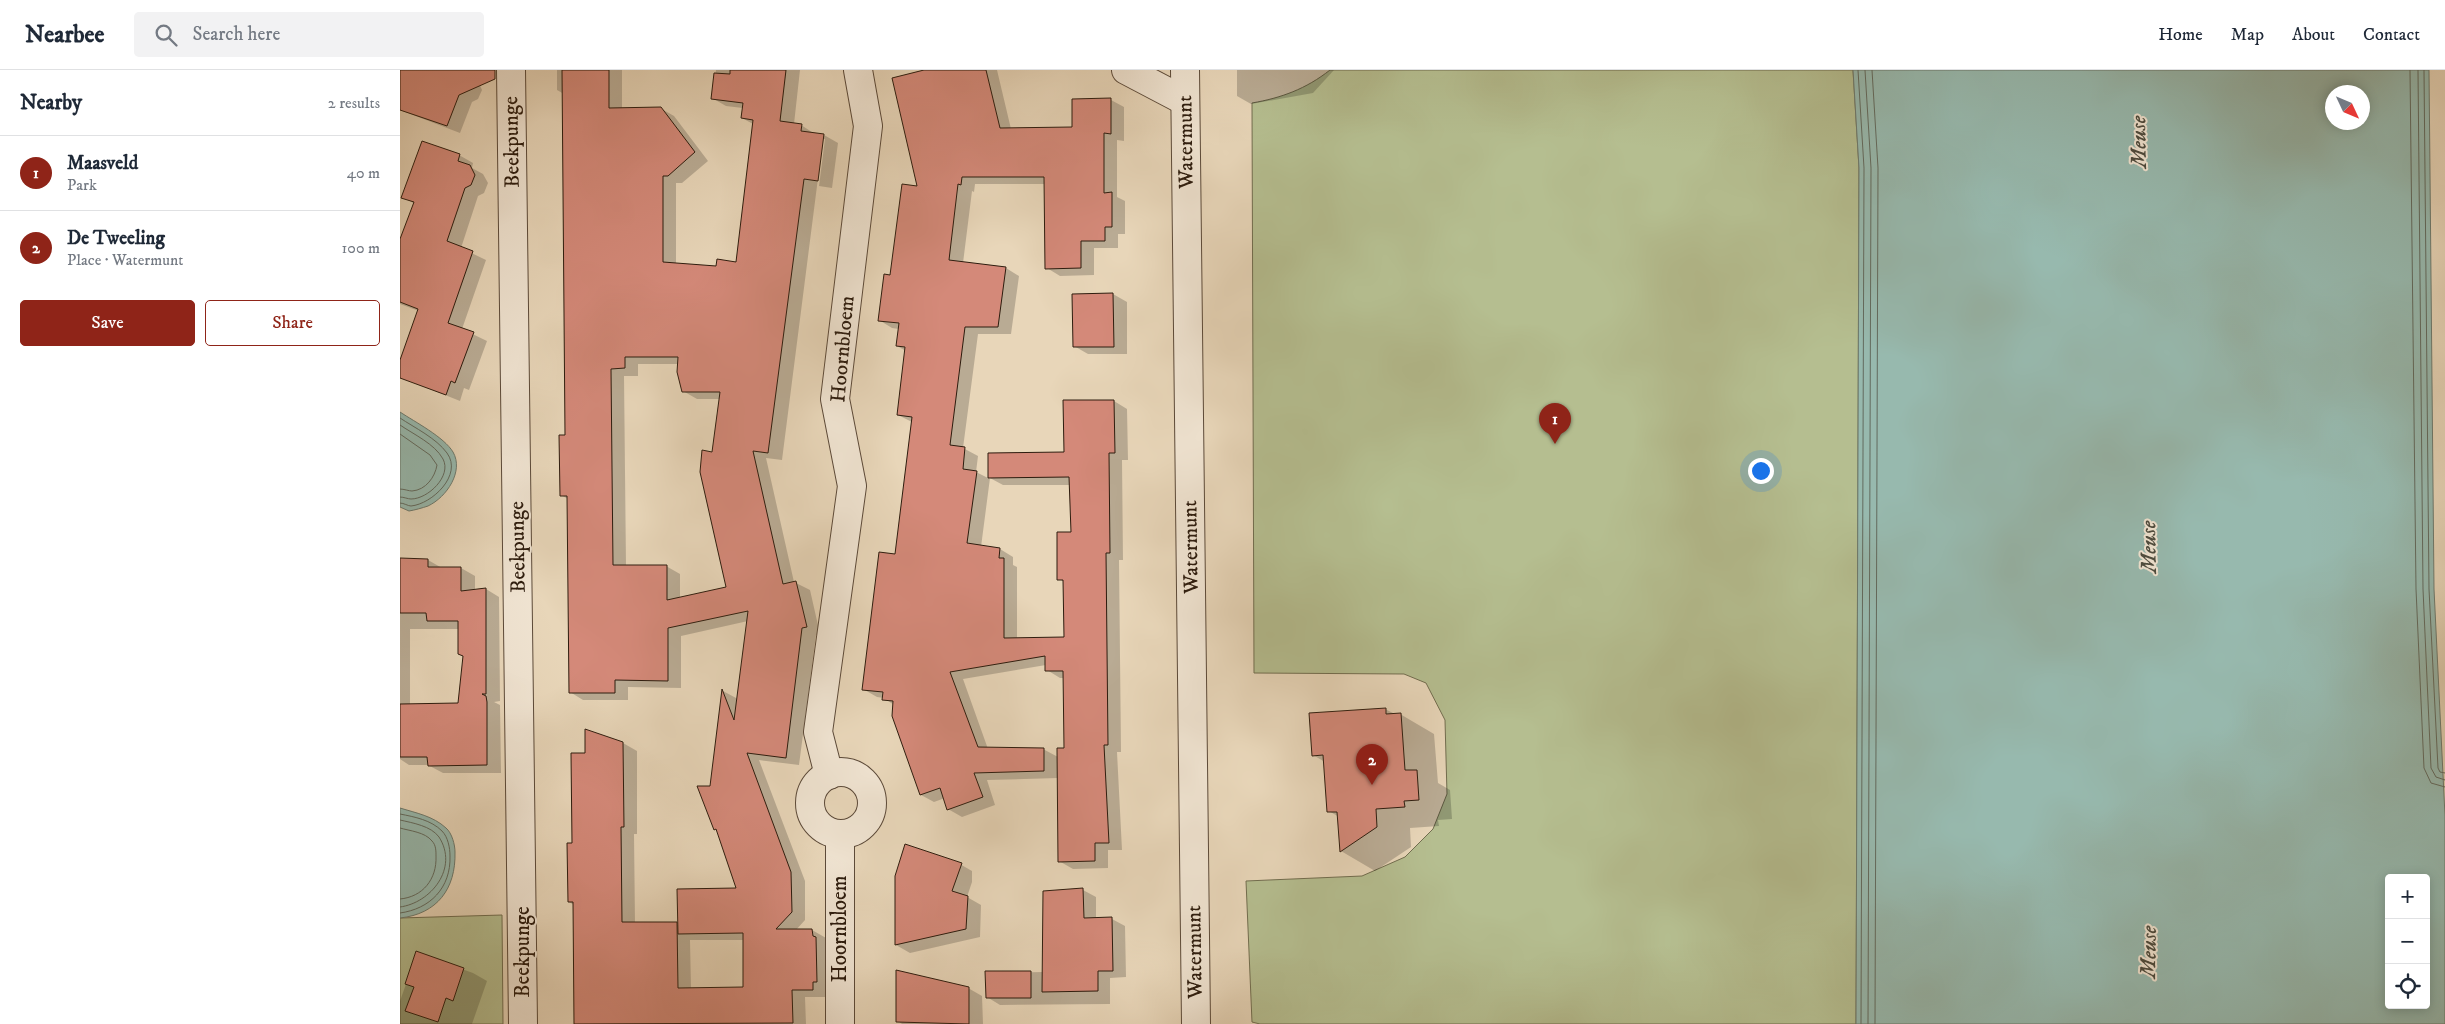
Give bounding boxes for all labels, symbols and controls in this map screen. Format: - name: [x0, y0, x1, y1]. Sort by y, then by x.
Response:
- search box: [134, 12, 484, 57]
- text: Nearbee: [25, 20, 104, 50]
- icon: search: [152, 21, 180, 49]
- text: Search here: [192, 23, 280, 46]
- text: Home: [2158, 24, 2203, 46]
- text: Map: [2231, 24, 2264, 46]
- text: About: [2292, 24, 2335, 46]
- text: Contact: [2363, 24, 2420, 46]
- north arrow: [2325, 85, 2370, 130]
- text: Nearby: [20, 90, 82, 116]
- text: 2 results: [328, 93, 380, 113]
- street label: Watermunt: [1172, 95, 1200, 190]
- street label: Beekpunge: [498, 96, 526, 188]
- water label: Meuse: [2125, 115, 2153, 170]
- text: Maasveld: [67, 152, 138, 175]
- text: 1: [33, 163, 39, 183]
- text: 40 m: [347, 163, 380, 183]
- text: Park: [67, 175, 97, 195]
- text: De Tweeling: [67, 227, 165, 250]
- text: 2: [32, 238, 40, 258]
- text: 100 m: [342, 238, 380, 258]
- text: Place · Watermunt: [67, 250, 183, 270]
- street label: Hoornbloem: [825, 294, 861, 403]
- button: Save: [20, 300, 195, 346]
- button: Share: [205, 300, 380, 346]
- pin: 1: [1539, 403, 1571, 444]
- your location: [1748, 458, 1774, 484]
- street label: Watermunt: [1177, 500, 1205, 595]
- street label: Beekpunge: [504, 501, 532, 593]
- water label: Meuse: [2135, 520, 2163, 575]
- pin: 2: [1356, 744, 1388, 785]
- map controls: [2385, 874, 2430, 1009]
- button: +: [2385, 874, 2430, 919]
- street label: Hoornbloem: [827, 875, 853, 983]
- street label: Watermunt: [1181, 905, 1209, 1000]
- street label: Beekpunge: [510, 906, 536, 998]
- button: −: [2385, 919, 2430, 964]
- water label: Meuse: [2135, 925, 2163, 980]
- button: locate: [2385, 964, 2430, 1009]

